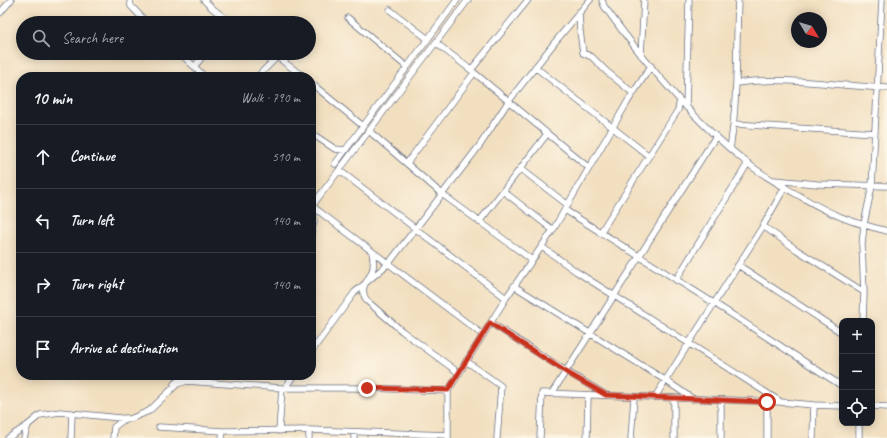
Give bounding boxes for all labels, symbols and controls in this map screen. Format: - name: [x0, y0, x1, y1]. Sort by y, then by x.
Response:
- north arrow: [791, 12, 827, 48]
- search box: [16, 16, 316, 60]
- icon: search: [30, 27, 52, 49]
- text: Search here: [62, 29, 123, 48]
- text: 10 min: [32, 88, 72, 109]
- text: Walk · 790 m: [241, 90, 300, 106]
- icon: ahead: [32, 146, 54, 168]
- text: Continue: [70, 147, 115, 166]
- text: 510 m: [272, 149, 300, 165]
- icon: left: [32, 210, 54, 232]
- text: Turn left: [70, 211, 113, 230]
- text: 140 m: [272, 213, 300, 229]
- icon: right: [32, 274, 54, 296]
- text: Turn right: [70, 275, 123, 294]
- text: 140 m: [272, 277, 300, 293]
- map controls: [839, 318, 875, 426]
- button: +: [839, 318, 875, 354]
- icon: arrive: [32, 338, 54, 360]
- text: Arrive at destination: [70, 339, 177, 358]
- button: −: [839, 354, 875, 390]
- route end: [358, 379, 376, 397]
- button: locate: [839, 390, 875, 426]
- route start: [758, 393, 776, 411]

